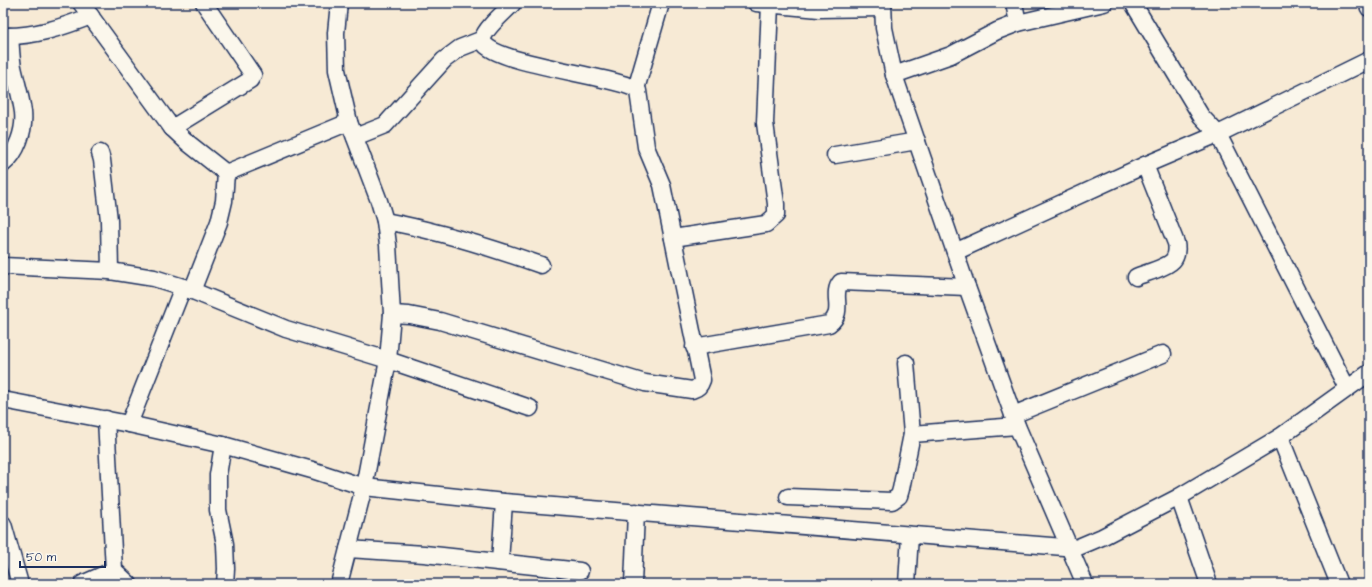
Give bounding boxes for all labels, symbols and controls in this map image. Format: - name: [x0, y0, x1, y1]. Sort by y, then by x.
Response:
- scale bar: [20, 543, 105, 569]
- text: 50 m: [26, 549, 57, 566]

